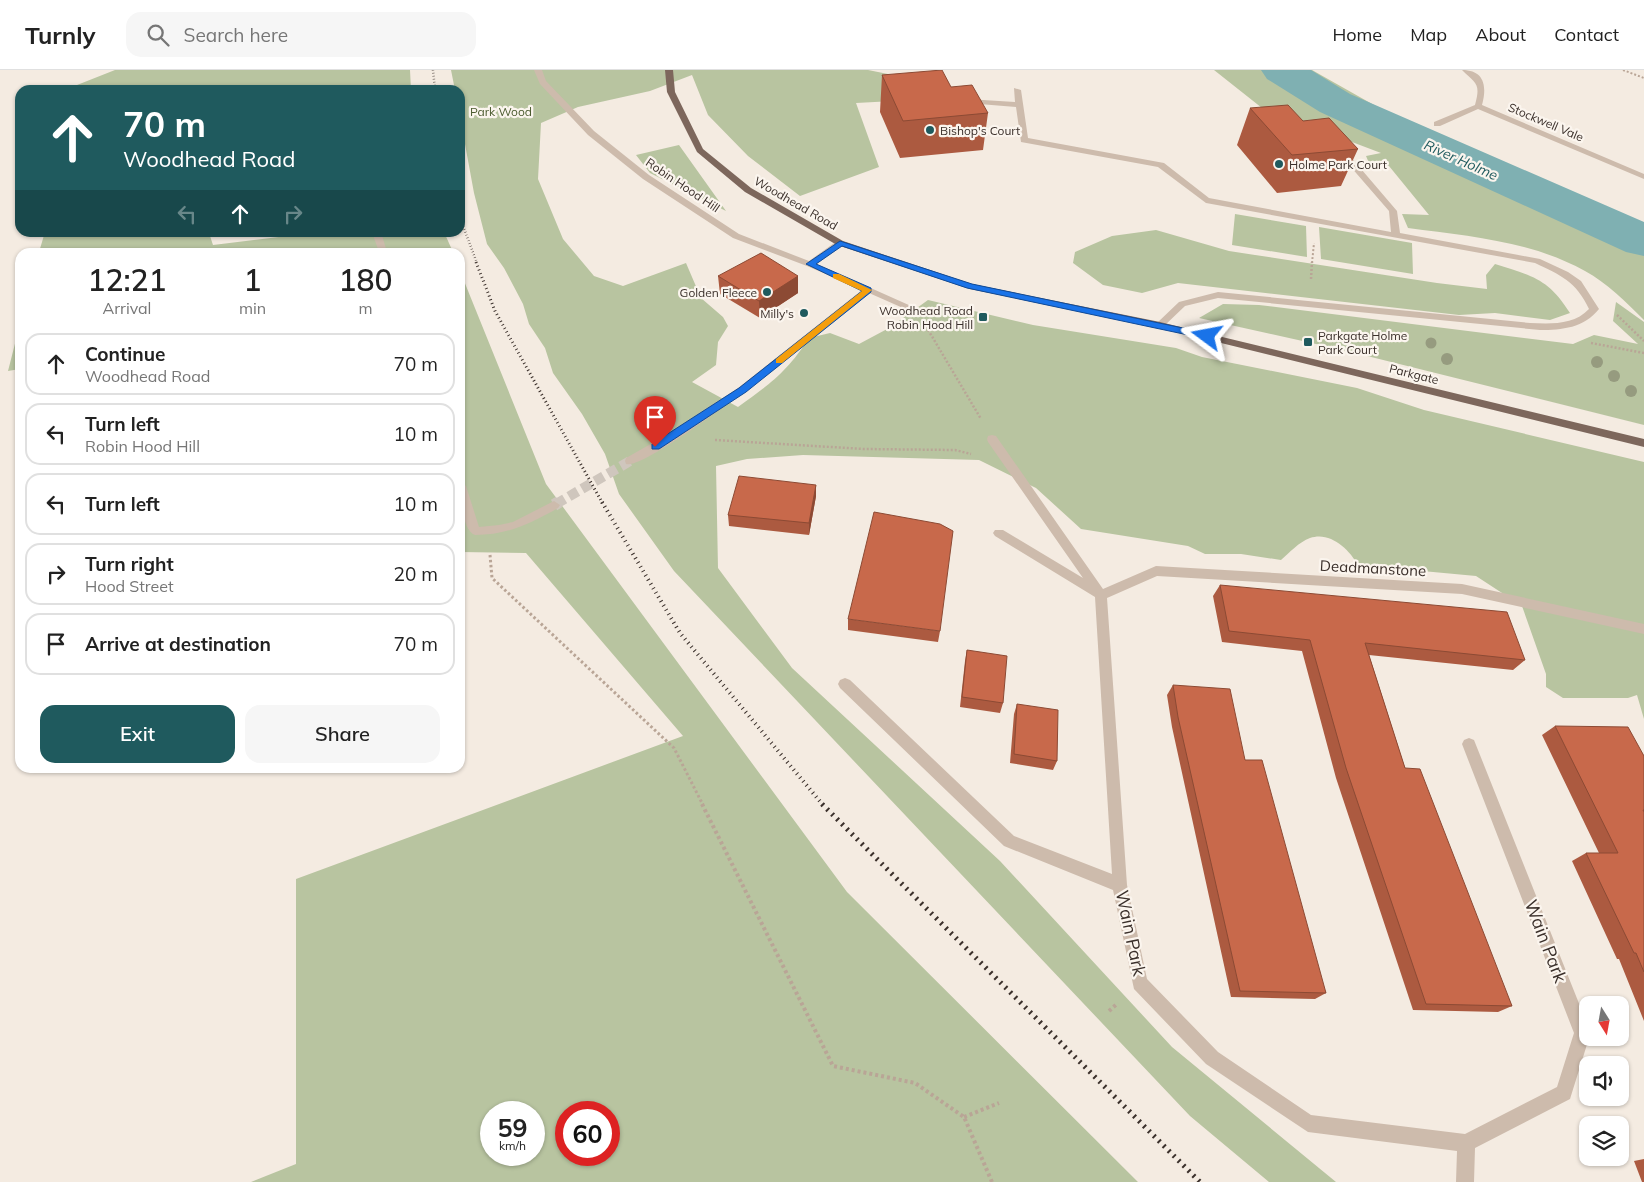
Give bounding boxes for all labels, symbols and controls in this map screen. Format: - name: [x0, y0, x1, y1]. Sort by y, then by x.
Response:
- search box: [126, 12, 476, 57]
- text: Turnly: [25, 20, 96, 50]
- icon: search: [144, 21, 172, 49]
- text: Search here: [184, 23, 288, 47]
- text: Home: [1332, 23, 1382, 46]
- text: Map: [1410, 23, 1447, 46]
- text: About: [1475, 23, 1526, 46]
- text: Contact: [1554, 23, 1619, 46]
- street label: Stockwell Vale: [1506, 99, 1586, 145]
- text: 70 m: [123, 102, 206, 146]
- park label: Park Wood: [470, 104, 532, 119]
- icon: ahead: [40, 105, 105, 170]
- place label: Bishop's Court: [940, 123, 1020, 138]
- marker: Bishop's Court: [924, 124, 936, 136]
- water label: River Holme: [1421, 136, 1501, 184]
- text: Woodhead Road: [123, 145, 295, 173]
- street label: Robin Hood Hill: [643, 155, 723, 215]
- place label: Holme Park Court: [1289, 157, 1387, 172]
- marker: Holme Park Court: [1273, 158, 1285, 170]
- street label: Woodhead Road: [752, 173, 840, 233]
- icon: left: [173, 200, 201, 228]
- icon: ahead: [226, 200, 254, 228]
- icon: right: [279, 200, 307, 228]
- text: 12:21: [87, 261, 167, 299]
- text: 1: [244, 261, 262, 299]
- text: 180: [339, 261, 393, 299]
- place label: Golden Fleece: [680, 285, 757, 300]
- marker: Golden Fleece: [761, 286, 773, 298]
- text: Arrival: [103, 298, 151, 318]
- text: min: [239, 298, 266, 318]
- text: m: [359, 298, 373, 318]
- place label: Woodhead Road Robin Hood Hill: [879, 303, 973, 332]
- place label: Milly's: [760, 306, 794, 321]
- marker: Milly's: [798, 307, 810, 319]
- position arrow: [1180, 309, 1232, 361]
- marker: Woodhead Road Robin Hood Hill: [977, 311, 989, 323]
- place label: Parkgate Holme Park Court: [1318, 328, 1407, 357]
- marker: Parkgate Holme Park Court: [1302, 336, 1314, 348]
- text: Continue: [85, 342, 165, 366]
- icon: ahead: [42, 350, 70, 378]
- text: 70 m: [394, 352, 438, 376]
- street label: Parkgate: [1388, 361, 1440, 387]
- text: Woodhead Road: [85, 366, 210, 386]
- pin: [634, 396, 676, 447]
- icon: arrive: [641, 403, 669, 431]
- text: Turn left: [85, 412, 160, 436]
- icon: left: [42, 420, 70, 448]
- text: 10 m: [394, 422, 438, 446]
- text: Robin Hood Hill: [85, 436, 200, 456]
- icon: left: [42, 490, 70, 518]
- text: Turn left: [85, 492, 160, 516]
- text: 10 m: [394, 492, 438, 516]
- text: Turn right: [85, 552, 174, 576]
- street label: Deadmanstone: [1319, 556, 1427, 580]
- icon: right: [42, 560, 70, 588]
- text: 20 m: [394, 562, 438, 586]
- text: Hood Street: [85, 576, 174, 596]
- icon: arrive: [42, 630, 70, 658]
- text: Arrive at destination: [85, 632, 271, 656]
- text: 70 m: [394, 632, 438, 656]
- button: Exit: [40, 705, 235, 763]
- button: Share: [245, 705, 440, 763]
- street label: Wain Park: [1111, 888, 1151, 979]
- street label: Wain Park: [1520, 896, 1573, 987]
- north arrow: [1579, 996, 1629, 1046]
- map controls: [1579, 996, 1629, 1166]
- button: sound: [1579, 1056, 1629, 1106]
- speed limit sign: 60: [555, 1101, 620, 1166]
- text: 59: [497, 1112, 528, 1143]
- button: layers: [1579, 1116, 1629, 1166]
- text: km/h: [499, 1138, 526, 1153]

